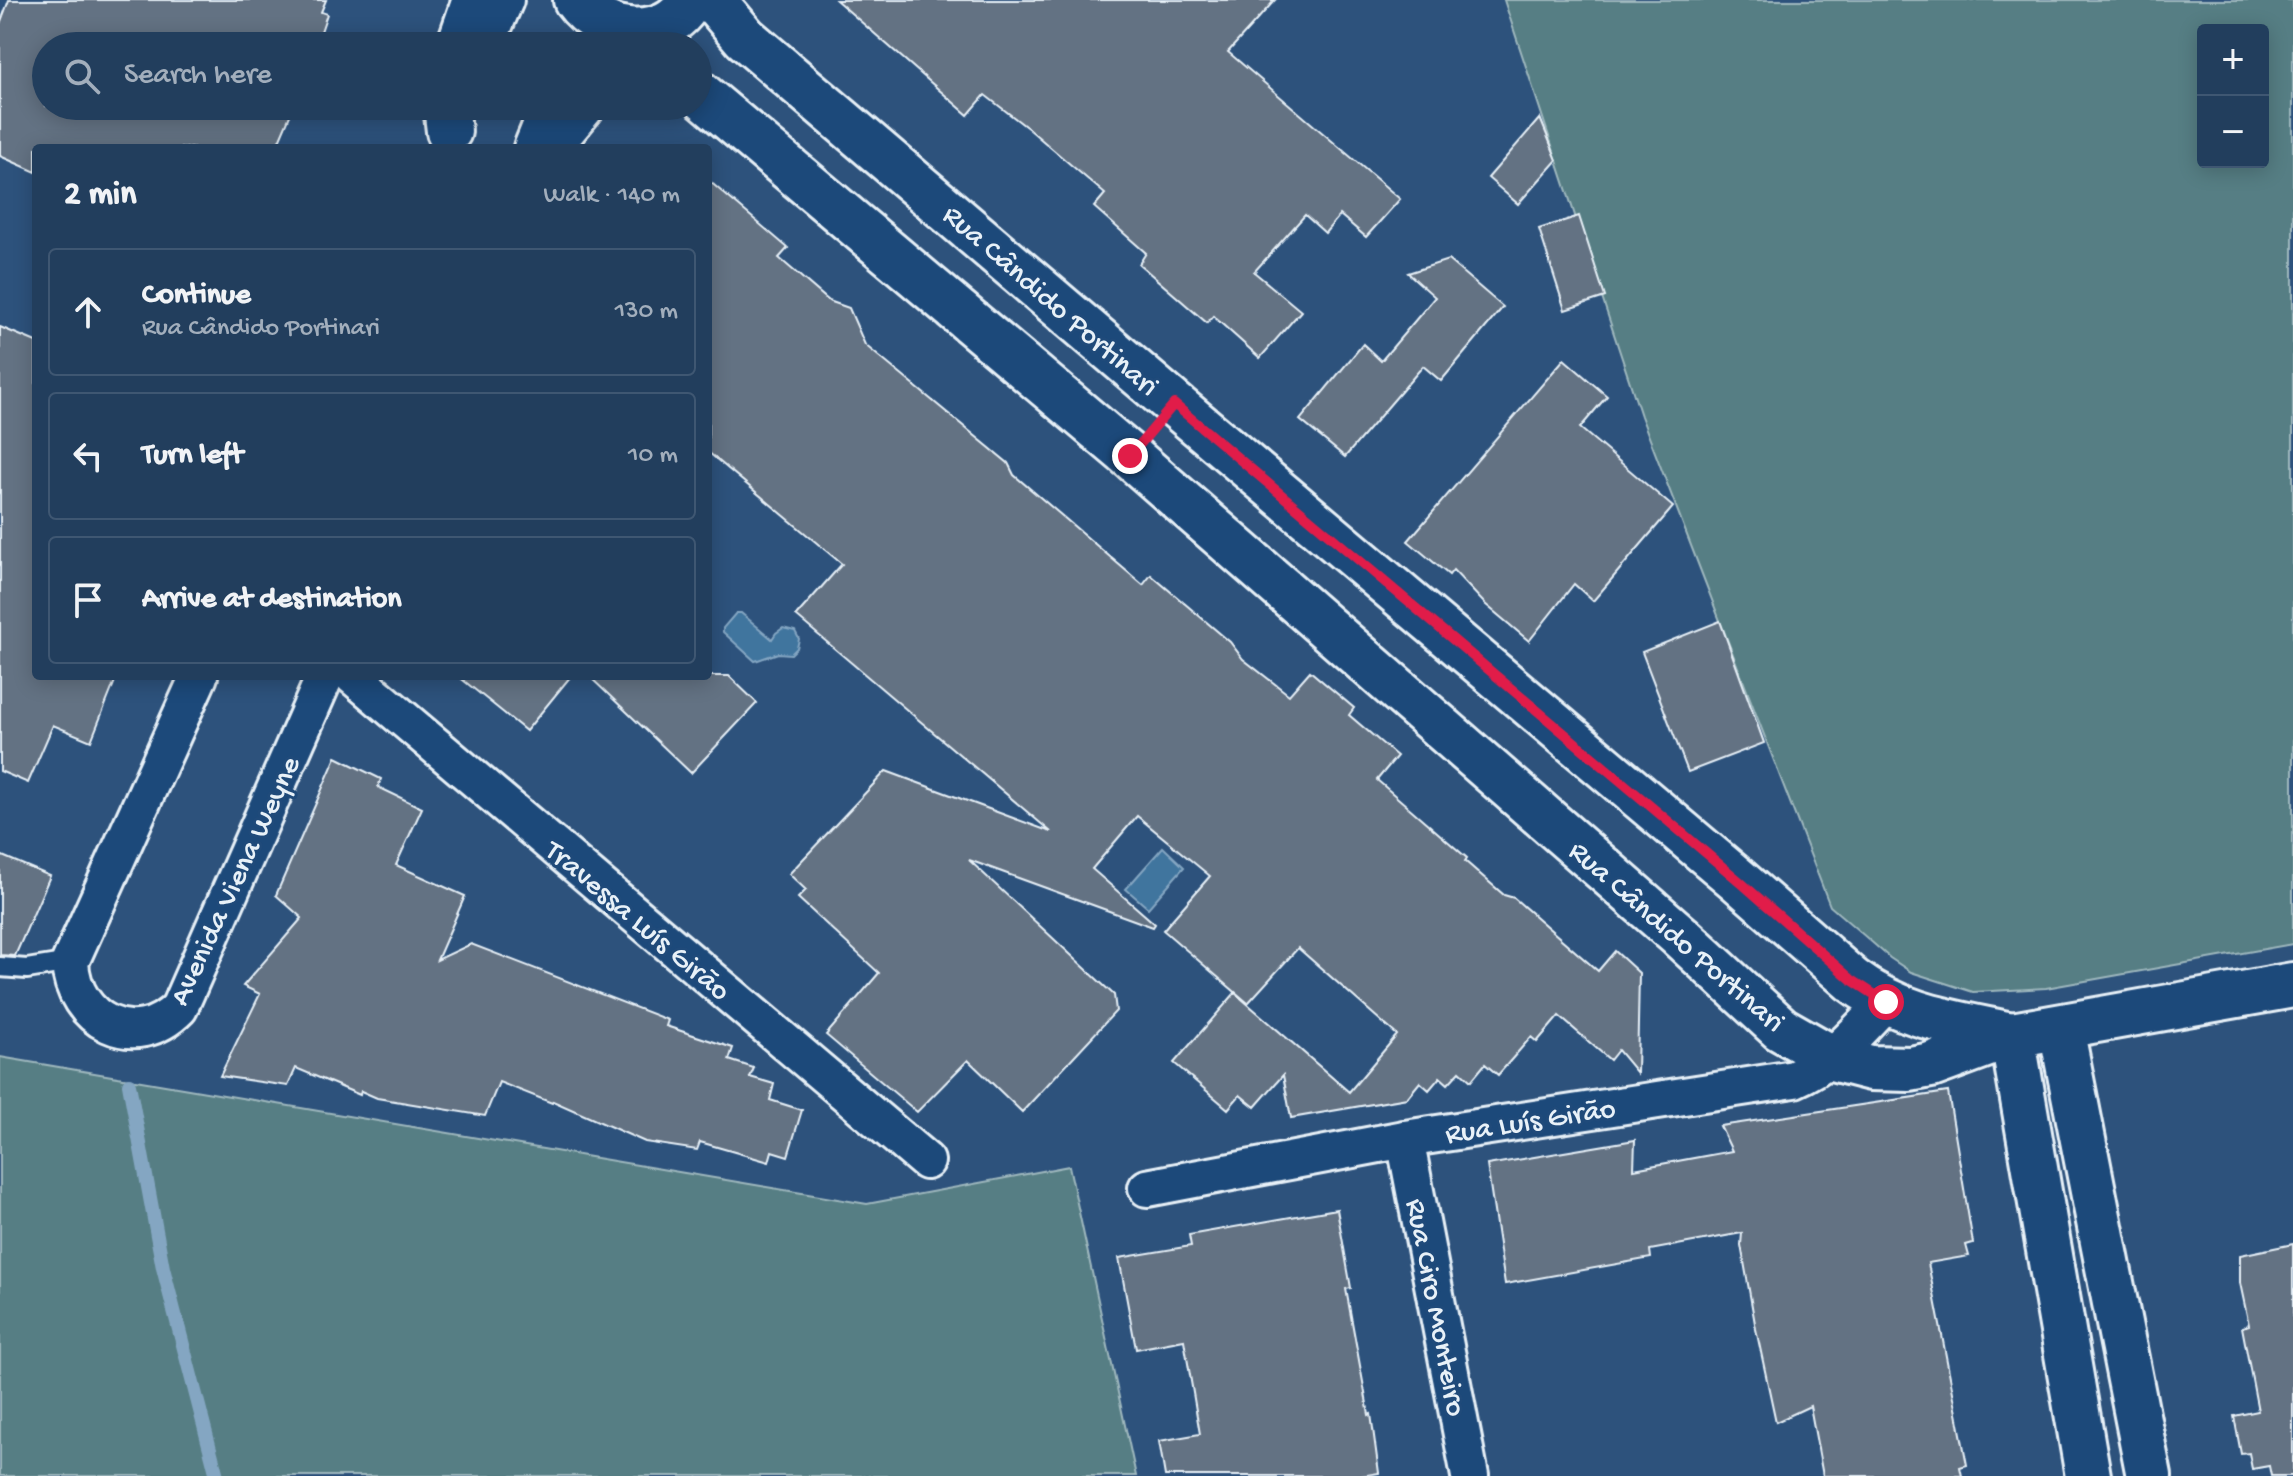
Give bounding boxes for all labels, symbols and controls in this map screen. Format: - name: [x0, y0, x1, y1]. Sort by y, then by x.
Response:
- map controls: [2197, 24, 2269, 168]
- button: +: [2197, 24, 2269, 96]
- search box: [32, 32, 712, 120]
- icon: search: [60, 54, 104, 98]
- text: Search here: [124, 59, 272, 94]
- button: −: [2197, 96, 2269, 168]
- text: 2 min: [64, 176, 136, 216]
- text: Walk · 140 m: [543, 181, 680, 212]
- street label: Rua Cândido Portinari: [934, 199, 1164, 406]
- text: Continue: [142, 279, 251, 314]
- icon: ahead: [66, 290, 110, 334]
- text: 130 m: [615, 297, 678, 328]
- text: Rua Cândido Portinari: [142, 314, 380, 345]
- icon: left: [66, 434, 110, 478]
- route end: [1112, 438, 1148, 474]
- text: Turn left: [142, 439, 243, 474]
- text: 10 m: [628, 441, 678, 472]
- icon: arrive: [66, 578, 110, 622]
- text: Arrive at destination: [142, 583, 402, 618]
- street label: Avenida Viena Weyne: [164, 751, 310, 1012]
- street label: Travessa Luís Girão: [535, 833, 736, 1010]
- street label: Rua Cândido Portinari: [1560, 835, 1790, 1042]
- route start: [1868, 984, 1904, 1020]
- street label: Rua Luís Girão: [1443, 1093, 1618, 1154]
- street label: Rua Ciro Monteiro: [1395, 1196, 1472, 1420]

